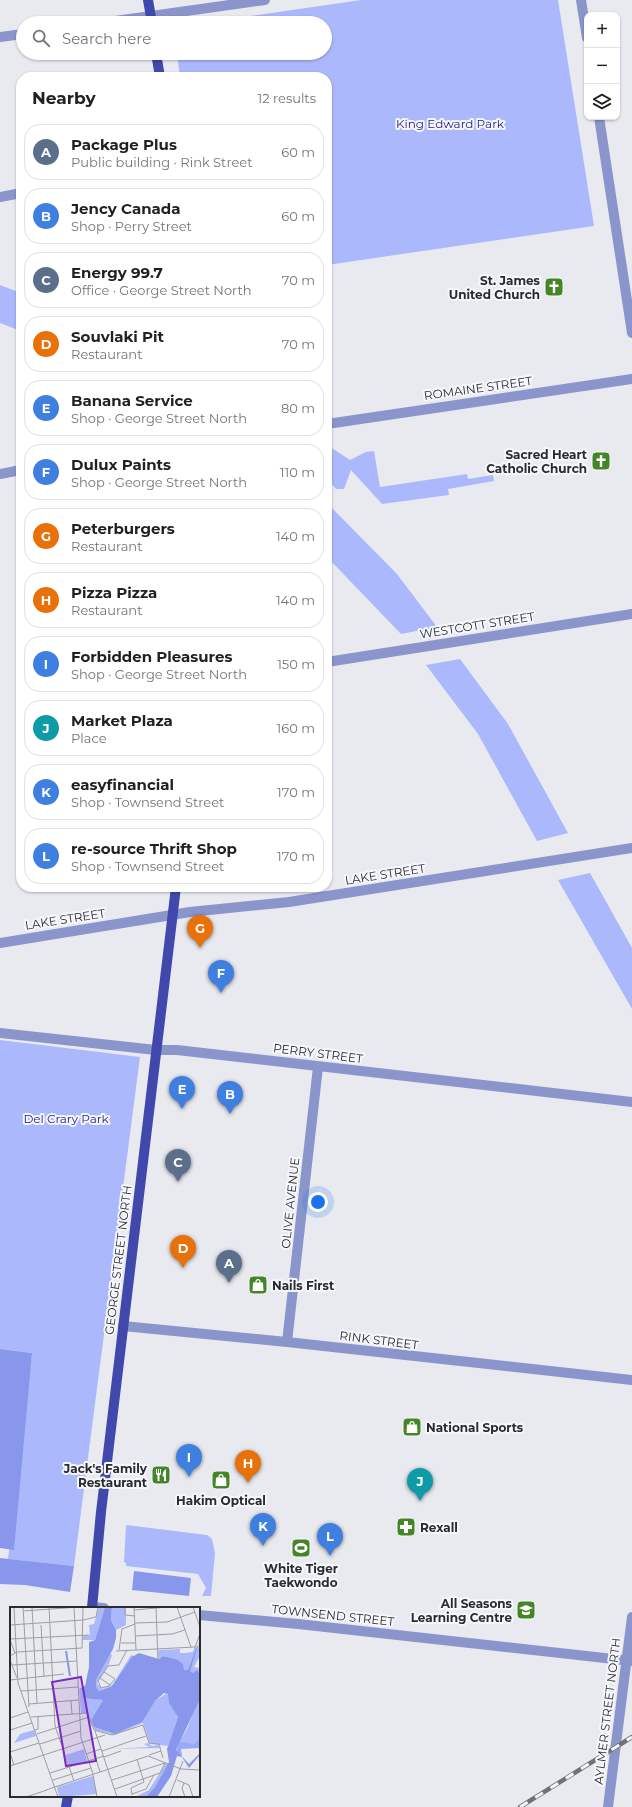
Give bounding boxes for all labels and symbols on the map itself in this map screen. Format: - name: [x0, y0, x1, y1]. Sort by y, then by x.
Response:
- park label: King Edward Park: [396, 116, 505, 131]
- place label: St. James United Church: [449, 273, 541, 302]
- church icon: St. James United Church: [543, 276, 565, 298]
- street label: ROMAINE STREET: [423, 373, 533, 403]
- place label: Sacred Heart Catholic Church: [486, 447, 588, 476]
- church icon: Sacred Heart Catholic Church: [590, 450, 612, 472]
- street label: WESTCOTT STREET: [419, 608, 536, 641]
- street label: LAKE STREET: [344, 860, 426, 888]
- street label: LAKE STREET: [24, 905, 106, 933]
- pin: G: [187, 915, 213, 948]
- pin: F: [208, 960, 234, 993]
- street label: PERRY STREET: [272, 1040, 364, 1066]
- pin: E: [169, 1076, 195, 1109]
- pin: B: [217, 1081, 243, 1114]
- park label: Del Crary Park: [23, 1111, 109, 1126]
- pin: C: [165, 1149, 191, 1182]
- street label: OLIVE AVENUE: [278, 1157, 302, 1249]
- street label: GEORGE STREET NORTH: [101, 1184, 135, 1336]
- your location: [308, 1192, 328, 1212]
- pin: D: [170, 1235, 196, 1268]
- pin: A: [216, 1250, 242, 1283]
- shop icon: Nails First: [247, 1274, 269, 1296]
- place label: Nails First: [272, 1278, 335, 1293]
- street label: RINK STREET: [339, 1328, 419, 1352]
- shop icon: National Sports: [401, 1416, 423, 1438]
- place label: National Sports: [426, 1420, 524, 1435]
- pin: I: [176, 1444, 202, 1477]
- pin: H: [235, 1450, 261, 1483]
- place label: Jack's Family Restaurant: [63, 1461, 148, 1490]
- restaurant icon: Jack's Family Restaurant: [150, 1464, 172, 1486]
- pin: J: [407, 1468, 433, 1501]
- shop icon: Hakim Optical: [210, 1469, 232, 1491]
- place label: Hakim Optical: [176, 1493, 266, 1508]
- pin: K: [250, 1513, 276, 1546]
- pharmacy icon: Rexall: [395, 1516, 417, 1538]
- place label: Rexall: [420, 1520, 458, 1535]
- pin: L: [317, 1523, 343, 1556]
- sports icon: White Tiger Taekwondo: [290, 1537, 312, 1559]
- place label: White Tiger Taekwondo: [264, 1561, 338, 1590]
- place label: All Seasons Learning Centre: [411, 1596, 513, 1625]
- school or university icon: All Seasons Learning Centre: [515, 1599, 537, 1621]
- street label: TOWNSEND STREET: [271, 1601, 395, 1629]
- inset map: [10, 1607, 200, 1797]
- street label: AYLMER STREET NORTH: [591, 1637, 623, 1785]

